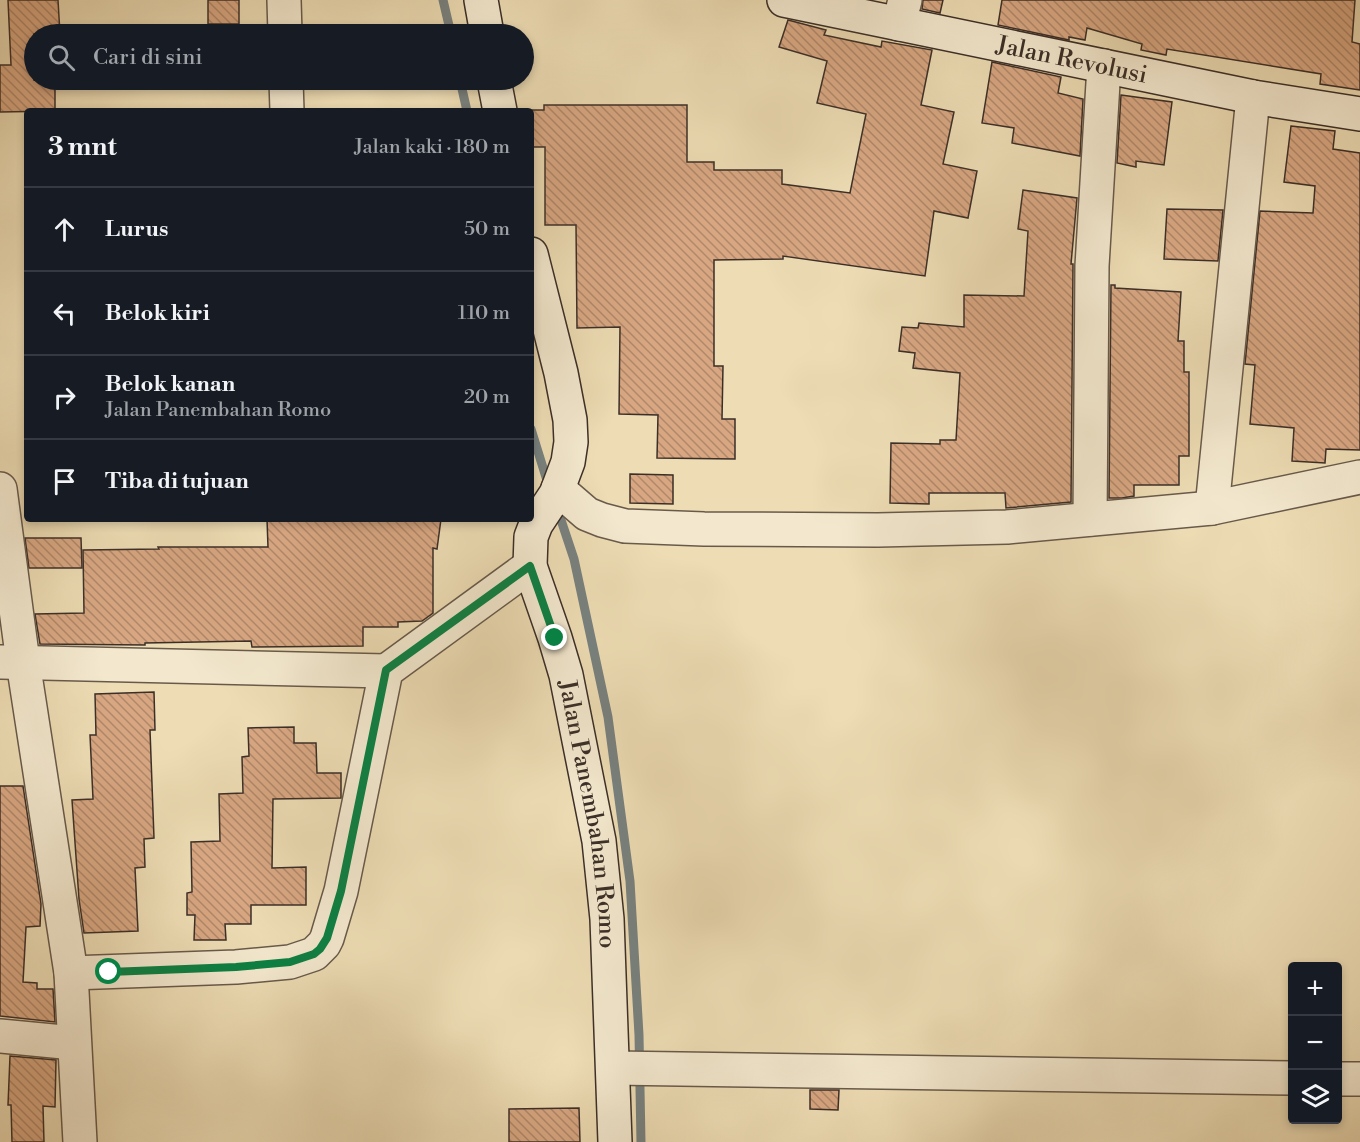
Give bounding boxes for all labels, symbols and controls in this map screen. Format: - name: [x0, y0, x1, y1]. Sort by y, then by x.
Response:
- search box: [24, 24, 534, 90]
- street label: Jalan Revolusi: [993, 30, 1150, 91]
- icon: search: [45, 41, 78, 74]
- text: Cari di sini: [93, 44, 203, 71]
- text: 3 mnt: [48, 131, 117, 163]
- text: Jalan kaki · 180 m: [354, 135, 510, 160]
- icon: ahead: [48, 213, 81, 246]
- text: Lurus: [105, 216, 168, 243]
- text: 50 m: [464, 217, 510, 242]
- icon: left: [48, 297, 81, 330]
- text: Belok kiri: [105, 300, 210, 327]
- text: 110 m: [458, 301, 510, 326]
- text: Belok kanan: [105, 371, 235, 398]
- icon: right: [48, 381, 81, 414]
- text: 20 m: [464, 385, 510, 410]
- text: Jalan Panembahan Romo: [105, 398, 331, 423]
- icon: arrive: [48, 465, 81, 498]
- text: Tiba di tujuan: [105, 468, 249, 495]
- route end: [541, 624, 567, 650]
- street label: Jalan Panembahan Romo: [551, 677, 622, 949]
- route start: [95, 958, 121, 984]
- map controls: [1288, 962, 1342, 1124]
- button: +: [1288, 962, 1342, 1016]
- button: −: [1288, 1016, 1342, 1070]
- button: layers: [1288, 1070, 1342, 1124]

